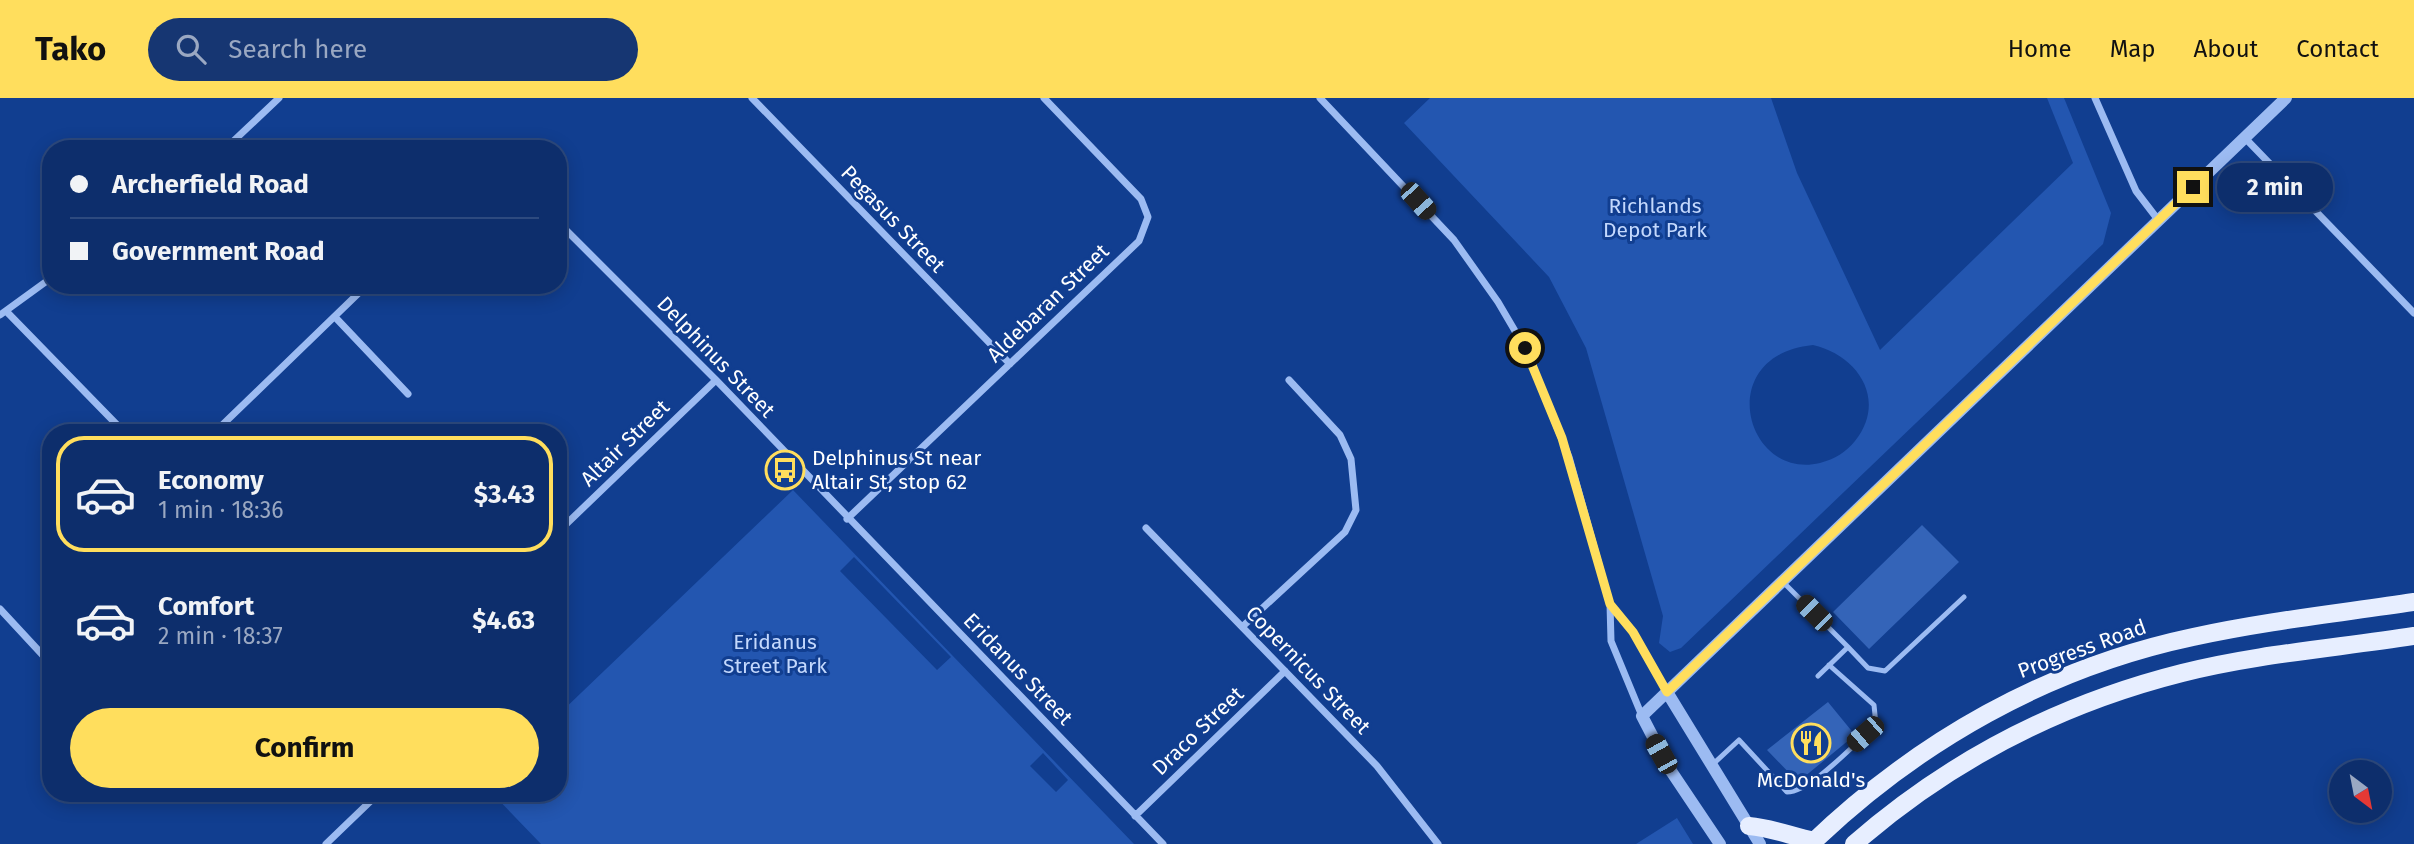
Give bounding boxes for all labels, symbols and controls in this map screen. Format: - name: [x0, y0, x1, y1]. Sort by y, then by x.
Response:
- search box: [148, 18, 638, 81]
- text: Tako: [35, 29, 106, 69]
- icon: search: [172, 30, 210, 68]
- text: Search here: [228, 34, 367, 65]
- text: Home: [2008, 35, 2072, 63]
- text: Map: [2110, 35, 2156, 63]
- text: About: [2194, 35, 2258, 63]
- text: Contact: [2296, 35, 2379, 63]
- street label: Pegasus Street: [835, 160, 951, 278]
- callout: 2 min: [2218, 162, 2333, 212]
- text: Archerfield Road: [112, 169, 309, 200]
- route end: [2177, 171, 2209, 203]
- text: 2 min: [2247, 173, 2303, 201]
- car: [1397, 178, 1440, 224]
- park label: Richlands Depot Park: [1603, 193, 1707, 243]
- text: Government Road: [112, 236, 325, 267]
- street label: Aldebaran Street: [982, 238, 1115, 368]
- street label: Delphinus Street: [652, 291, 781, 423]
- route start: [1509, 332, 1541, 364]
- street label: Altair Street: [575, 394, 675, 492]
- place label: Delphinus St near Altair St, stop 62: [812, 445, 981, 495]
- bus stop icon: Delphinus St near Altair St, stop 62: [764, 449, 806, 491]
- icon: car: [74, 463, 137, 526]
- text: Economy: [158, 465, 264, 496]
- text: $3.43: [474, 479, 535, 510]
- text: 1 min · 18:36: [158, 496, 284, 524]
- icon: car: [74, 589, 137, 652]
- text: Comfort: [158, 591, 254, 622]
- car: [1792, 591, 1837, 635]
- street label: Copernicus Street: [1240, 600, 1376, 740]
- text: $4.63: [472, 605, 535, 636]
- street label: Eridanus Street: [958, 607, 1078, 731]
- street label: Progress Road: [2014, 614, 2150, 684]
- text: 2 min · 18:37: [158, 622, 283, 650]
- park label: Eridanus Street Park: [723, 629, 827, 679]
- street label: Draco Street: [1147, 681, 1249, 781]
- button: Confirm: [70, 708, 539, 788]
- car: [1843, 712, 1888, 756]
- restaurant icon: McDonald's: [1790, 722, 1832, 764]
- car: [1642, 731, 1681, 777]
- north arrow: [2329, 760, 2392, 822]
- map controls: [2329, 760, 2392, 823]
- place label: McDonald's: [1757, 767, 1865, 793]

